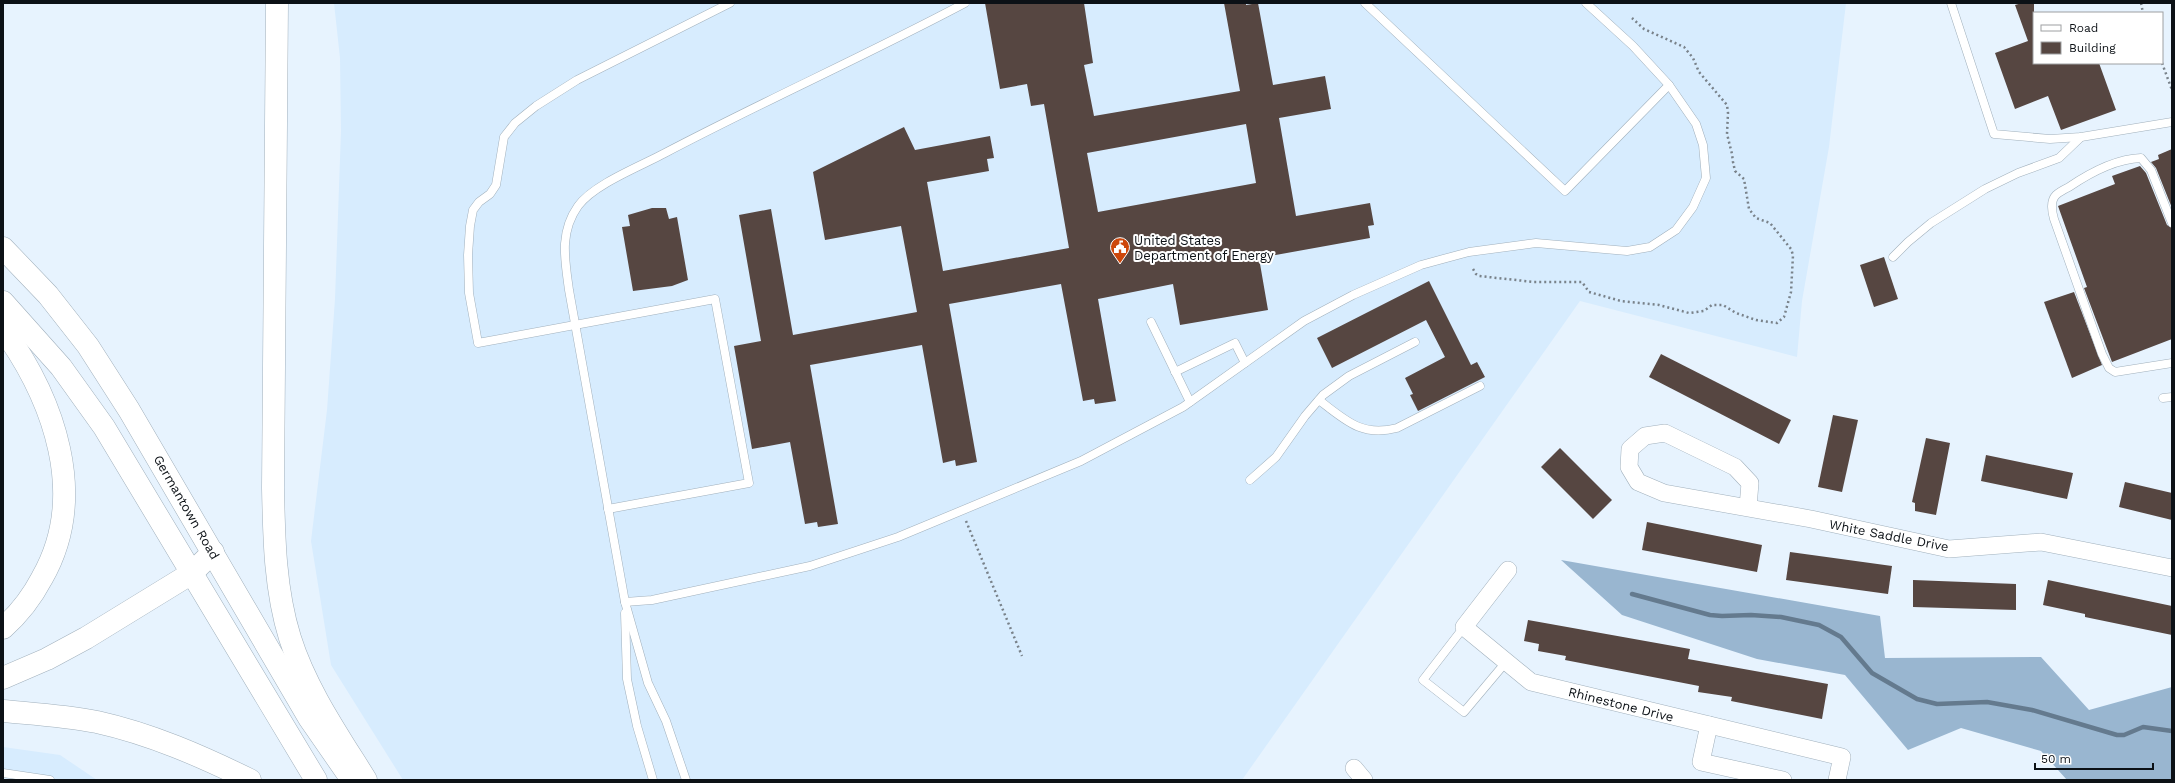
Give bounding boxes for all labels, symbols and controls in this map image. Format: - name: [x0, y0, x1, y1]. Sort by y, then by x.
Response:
- legend: [2033, 12, 2163, 64]
- text: Road: [2069, 21, 2098, 35]
- text: Building: [2069, 41, 2116, 55]
- place label: United States Department of Energy: [1134, 233, 1274, 263]
- public building icon: United States Department of Energy: [1109, 236, 1131, 264]
- street label: Germantown Road: [151, 452, 223, 562]
- street label: White Saddle Drive: [1828, 517, 1950, 554]
- street label: Rhinestone Drive: [1567, 684, 1675, 725]
- scale bar: [2035, 745, 2153, 771]
- text: 50 m: [2041, 752, 2071, 766]

